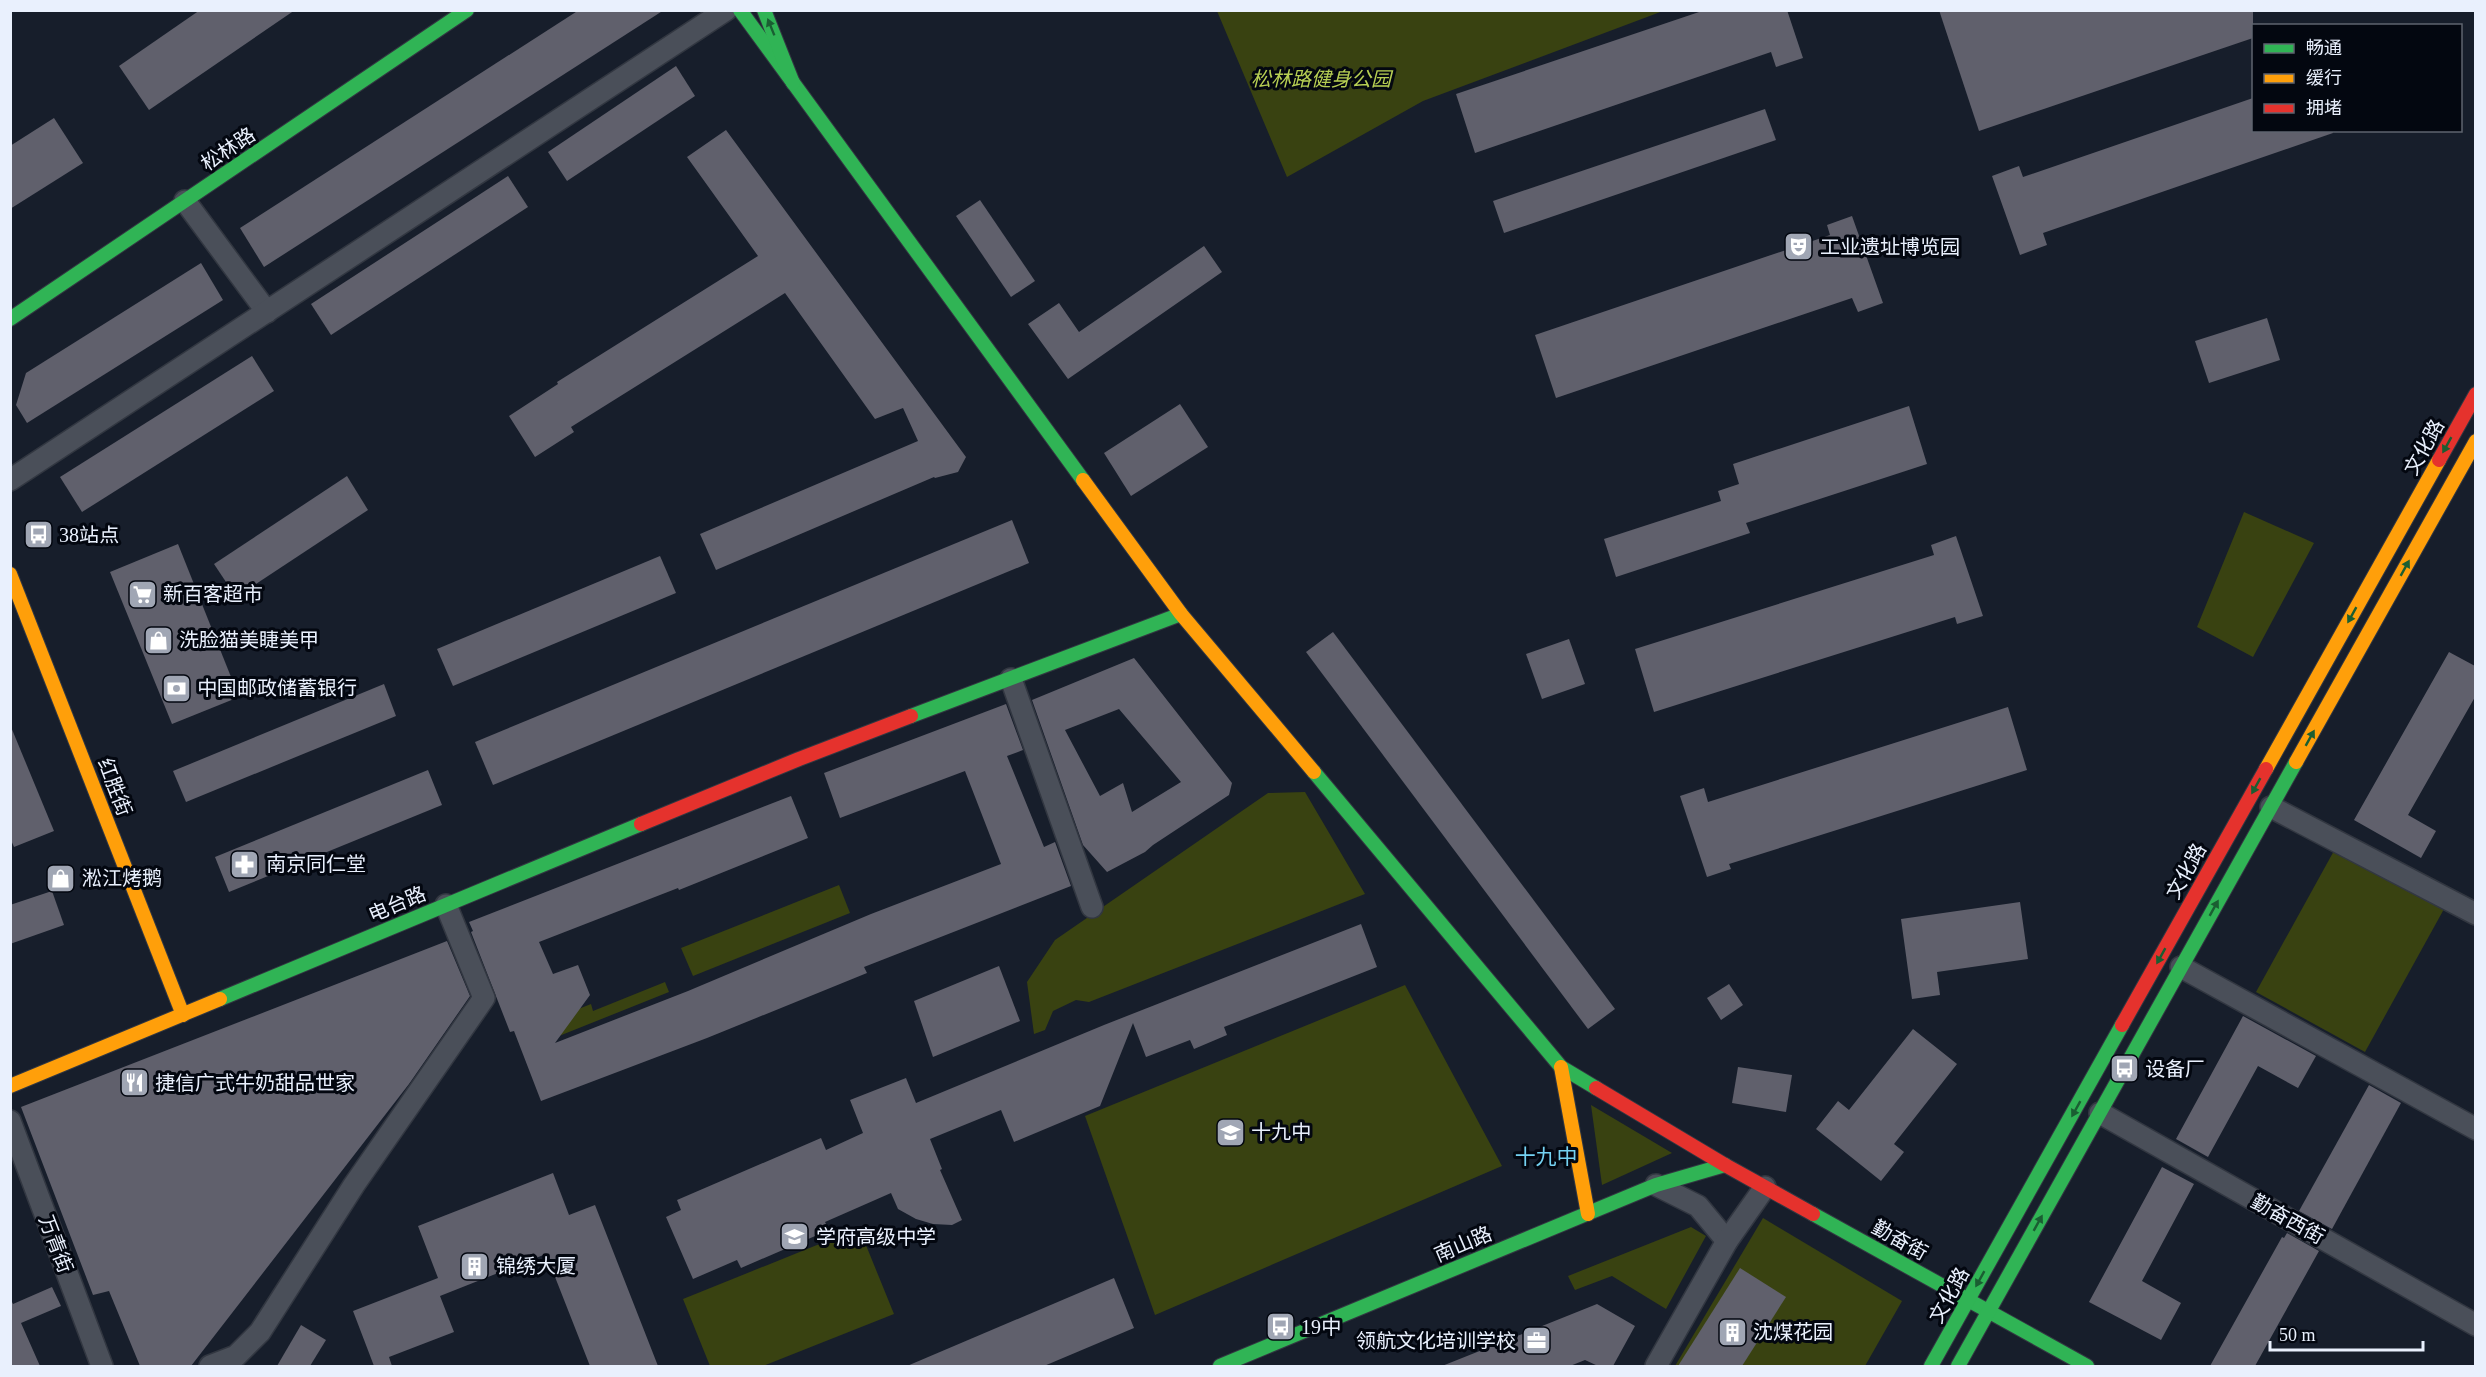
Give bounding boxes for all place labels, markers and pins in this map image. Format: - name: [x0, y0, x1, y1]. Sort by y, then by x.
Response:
- theatre icon: 工业遗址博览园: [1783, 231, 1815, 263]
- place label: 工业遗址博览园: [1820, 236, 1960, 258]
- bus stop icon: 38站点: [22, 519, 54, 551]
- place label: 38站点: [59, 524, 119, 546]
- supermarket icon: 新百客超市: [126, 578, 158, 610]
- place label: 新百客超市: [163, 583, 263, 605]
- shop icon: 洗脸猫美睫美甲: [142, 624, 174, 656]
- place label: 洗脸猫美睫美甲: [179, 629, 319, 651]
- bank icon: 中国邮政储蓄银行: [160, 672, 192, 704]
- place label: 中国邮政储蓄银行: [197, 677, 357, 699]
- pharmacy icon: 南京同仁堂: [229, 848, 261, 880]
- place label: 南京同仁堂: [266, 853, 366, 875]
- shop icon: 淞江烤鹅: [45, 862, 77, 894]
- place label: 淞江烤鹅: [82, 867, 162, 889]
- bus stop icon: 设备厂: [2108, 1053, 2140, 1085]
- place label: 设备厂: [2145, 1058, 2205, 1080]
- restaurant icon: 捷信广式牛奶甜品世家: [118, 1067, 150, 1099]
- place label: 捷信广式牛奶甜品世家: [155, 1072, 355, 1094]
- school or university icon: 十九中: [1214, 1116, 1246, 1148]
- place label: 十九中: [1251, 1121, 1311, 1143]
- school or university icon: 学府高级中学: [779, 1221, 811, 1253]
- place label: 学府高级中学: [816, 1226, 936, 1248]
- building icon: 锦绣大厦: [459, 1250, 491, 1282]
- place label: 锦绣大厦: [496, 1255, 576, 1277]
- bus stop icon: 19中: [1264, 1311, 1296, 1343]
- place label: 19中: [1301, 1316, 1341, 1338]
- building icon: 沈煤花园: [1716, 1316, 1748, 1348]
- place label: 沈煤花园: [1753, 1321, 1833, 1343]
- office icon: 领航文化培训学校: [1521, 1325, 1553, 1357]
- place label: 领航文化培训学校: [1356, 1330, 1516, 1352]

